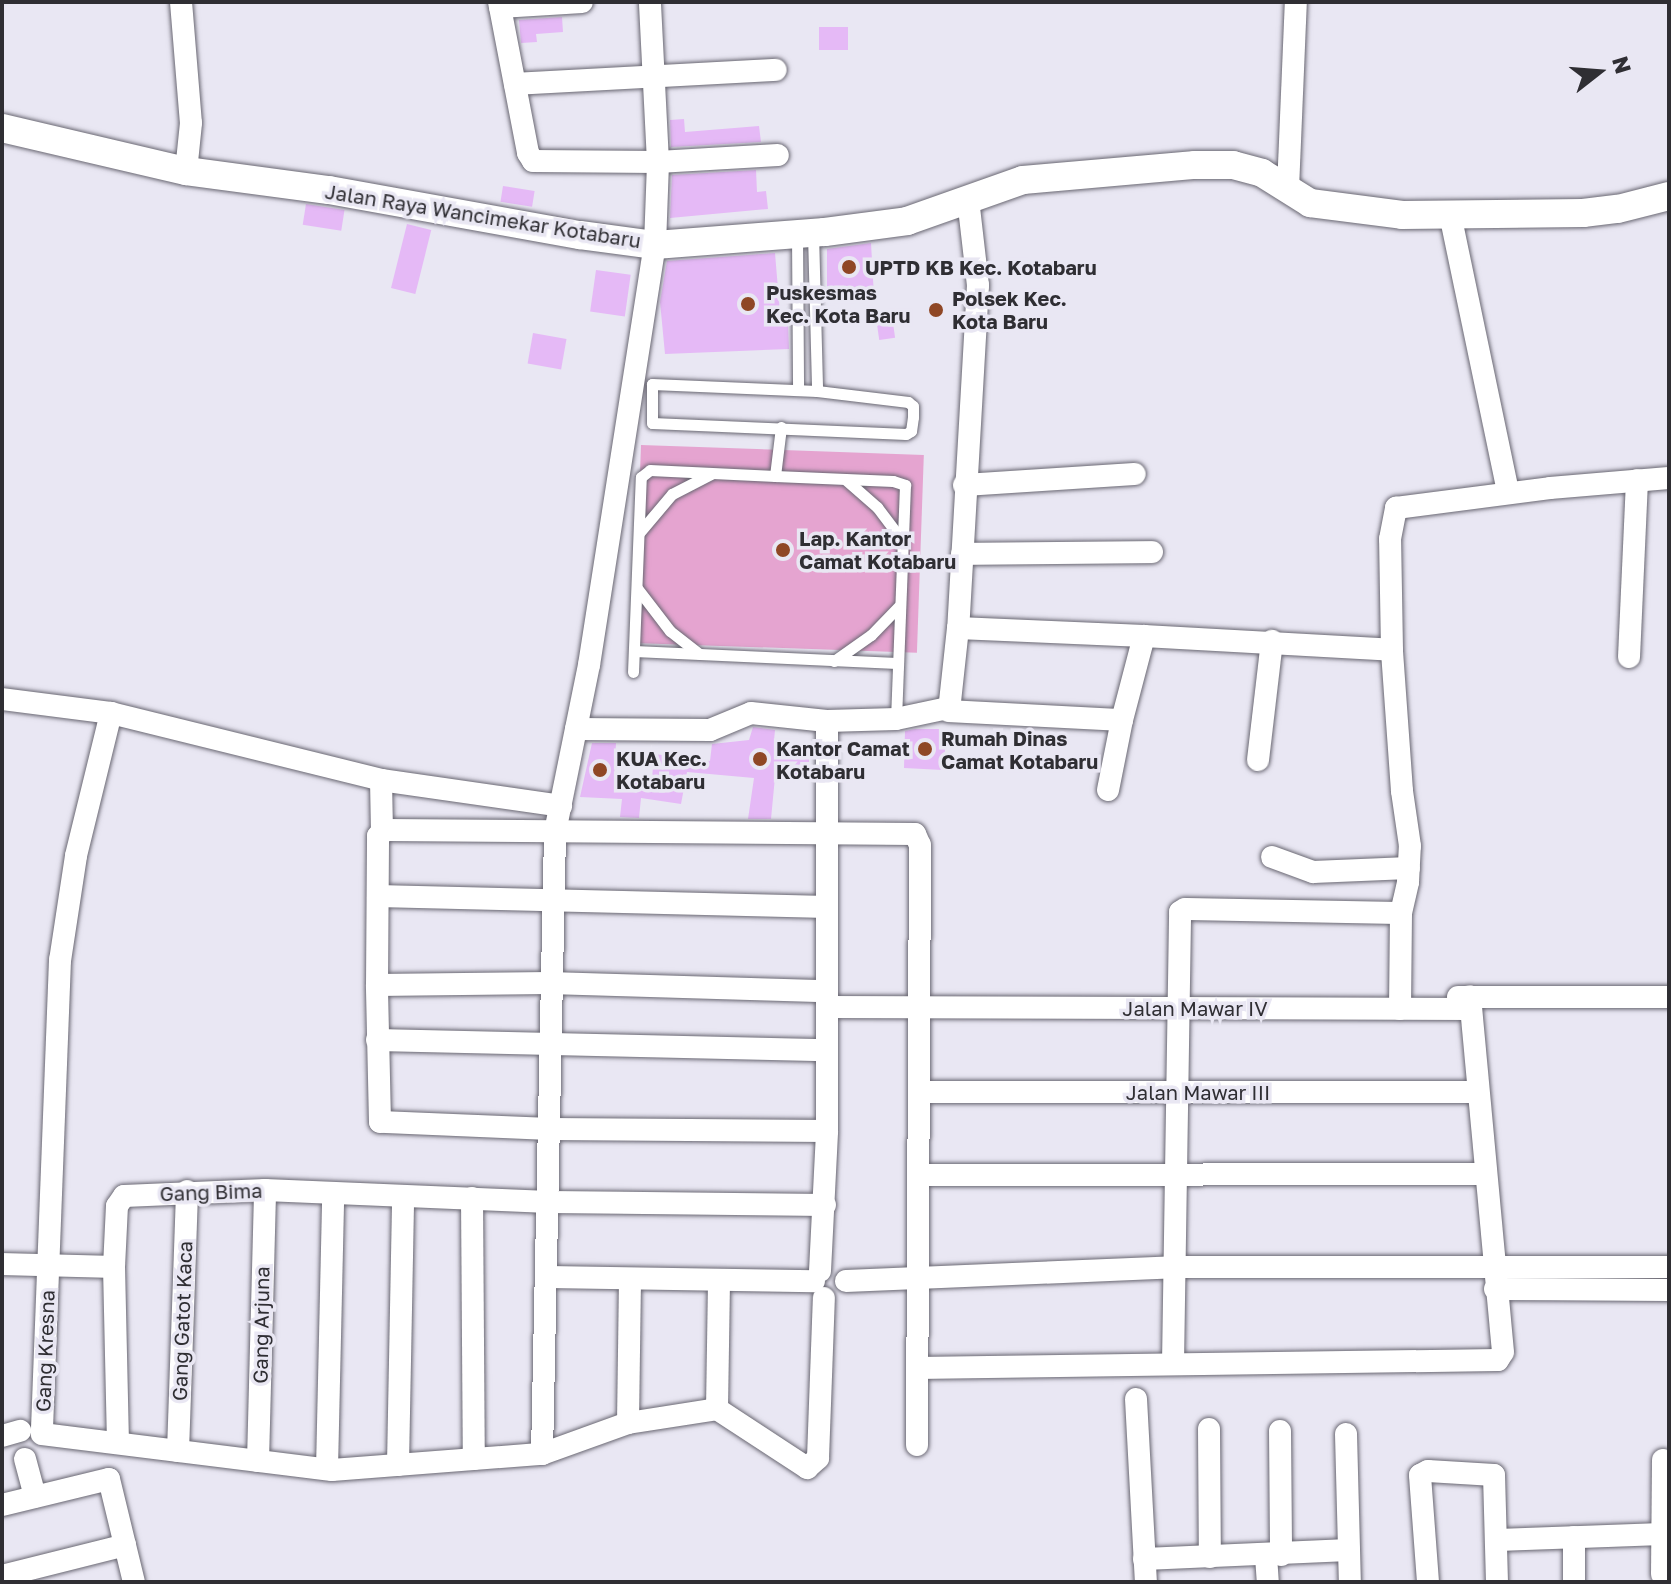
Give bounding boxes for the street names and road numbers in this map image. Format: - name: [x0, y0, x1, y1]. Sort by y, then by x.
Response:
- street label: Jalan Raya Wancimekar Kotabaru: [323, 179, 643, 253]
- street label: Jalan Mawar IV: [1122, 996, 1268, 1020]
- street label: Jalan Mawar III: [1126, 1080, 1270, 1104]
- street label: Gang Bima: [159, 1178, 263, 1206]
- street label: Gang Gatot Kaca: [167, 1240, 197, 1402]
- street label: Gang Arjuna: [248, 1266, 274, 1384]
- street label: Gang Kresna: [31, 1290, 59, 1412]

